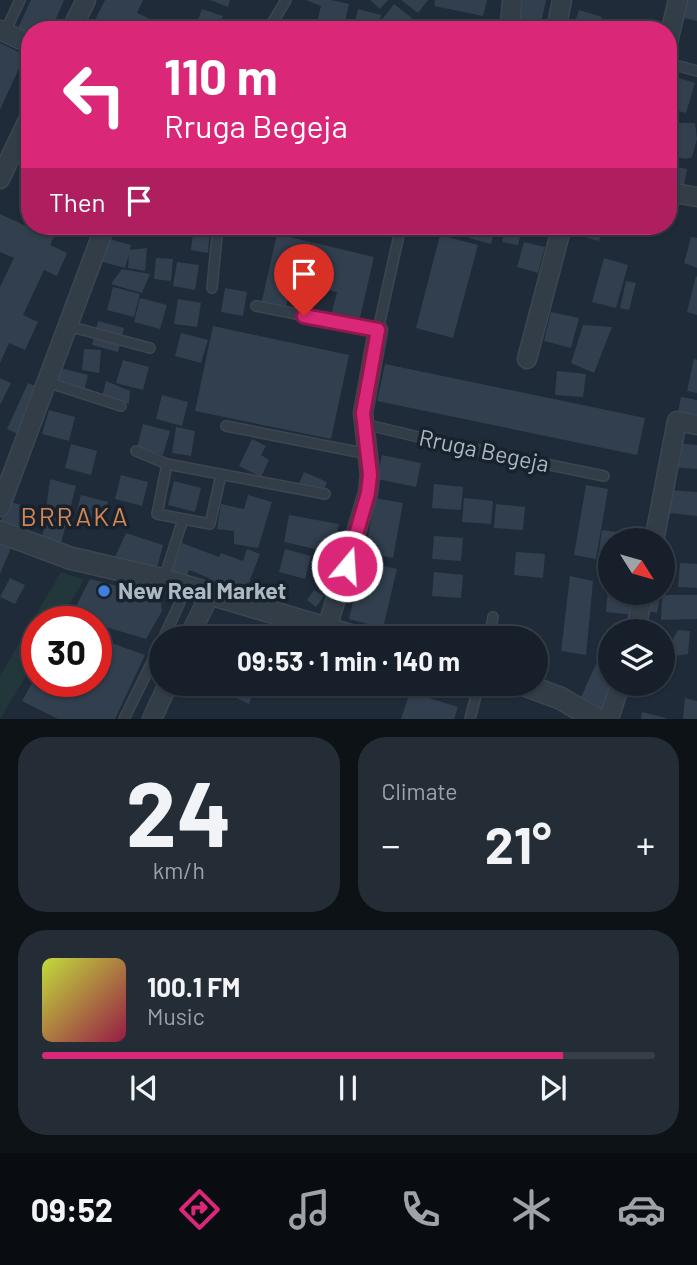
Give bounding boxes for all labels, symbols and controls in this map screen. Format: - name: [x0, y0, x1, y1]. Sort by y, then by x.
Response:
- text: 110 m: [164, 46, 278, 105]
- icon: left: [49, 49, 140, 140]
- text: Rruga Begeja: [164, 106, 348, 144]
- icon: arrive: [120, 182, 158, 220]
- text: Then: [49, 186, 106, 217]
- pin: [274, 244, 334, 316]
- icon: arrive: [285, 255, 323, 293]
- street label: Rruga Begeja: [417, 423, 552, 477]
- district label: BRRAKA: [20, 500, 130, 531]
- north arrow: [598, 528, 676, 606]
- map controls: [598, 528, 675, 696]
- position arrow: [310, 529, 384, 603]
- place label: New Real Market: [118, 576, 286, 604]
- marker: New Real Market: [96, 583, 112, 599]
- speed limit sign: 30: [21, 606, 112, 697]
- button: layers: [598, 619, 675, 696]
- text: 09:53 · 1 min · 140 m: [237, 645, 460, 676]
- text: 24: [126, 756, 232, 865]
- text: Climate: [382, 777, 458, 805]
- text: 21°: [485, 812, 552, 874]
- text: −: [382, 821, 401, 867]
- text: +: [636, 821, 655, 867]
- text: km/h: [153, 856, 205, 884]
- text: 100.1 FM: [147, 971, 240, 1002]
- text: Music: [147, 1002, 205, 1030]
- icon: previous: [125, 1069, 163, 1107]
- icon: pause: [329, 1069, 367, 1107]
- icon: next: [534, 1069, 572, 1107]
- icon: directions: [175, 1185, 224, 1234]
- icon: music: [285, 1185, 334, 1234]
- icon: phone: [396, 1185, 445, 1234]
- icon: climate: [507, 1185, 556, 1234]
- icon: car: [617, 1185, 666, 1234]
- text: 09:52: [31, 1190, 113, 1228]

